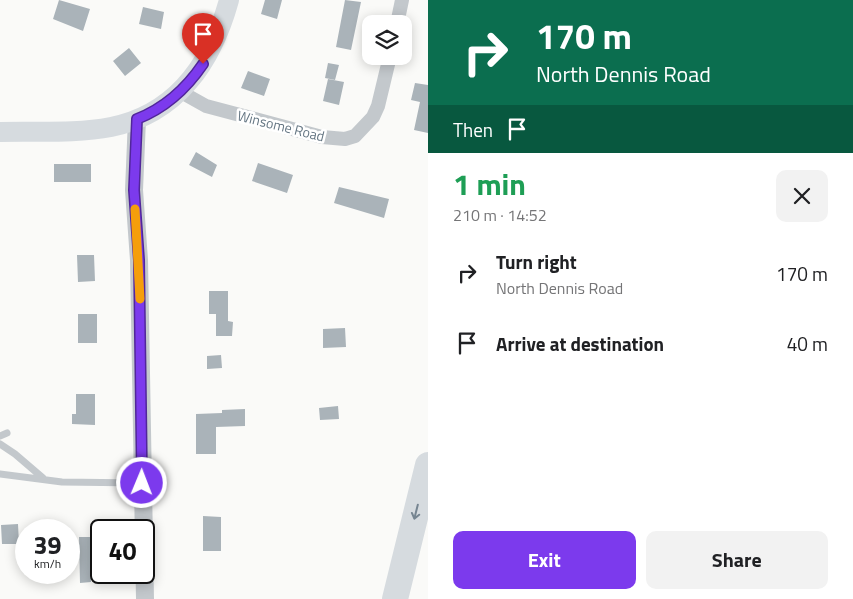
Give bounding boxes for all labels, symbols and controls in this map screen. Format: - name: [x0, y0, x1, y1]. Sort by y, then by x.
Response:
- text: 170 m: [536, 9, 632, 63]
- pin: [182, 13, 224, 64]
- map controls: [362, 15, 412, 65]
- button: layers: [362, 15, 412, 65]
- icon: arrive: [189, 20, 217, 48]
- icon: right: [453, 20, 518, 85]
- text: North Dennis Road: [536, 57, 711, 91]
- street label: Winsome Road: [235, 105, 327, 146]
- text: Then: [453, 115, 493, 144]
- icon: arrive: [503, 115, 531, 143]
- text: 1 min: [453, 161, 526, 207]
- button: close: [776, 170, 828, 222]
- text: 210 m · 14:52: [453, 203, 547, 227]
- text: Turn right: [496, 247, 577, 276]
- icon: right: [453, 259, 481, 287]
- text: 170 m: [776, 259, 828, 288]
- text: North Dennis Road: [496, 276, 623, 300]
- icon: arrive: [453, 329, 481, 357]
- text: Arrive at destination: [496, 329, 664, 358]
- text: 40 m: [787, 329, 828, 358]
- position arrow: [115, 456, 167, 508]
- one-way arrow: [411, 504, 421, 520]
- speed limit sign: 40: [90, 519, 155, 584]
- text: 39: [33, 526, 62, 564]
- button: Exit: [453, 531, 636, 589]
- button: Share: [646, 531, 828, 589]
- text: km/h: [34, 554, 61, 573]

